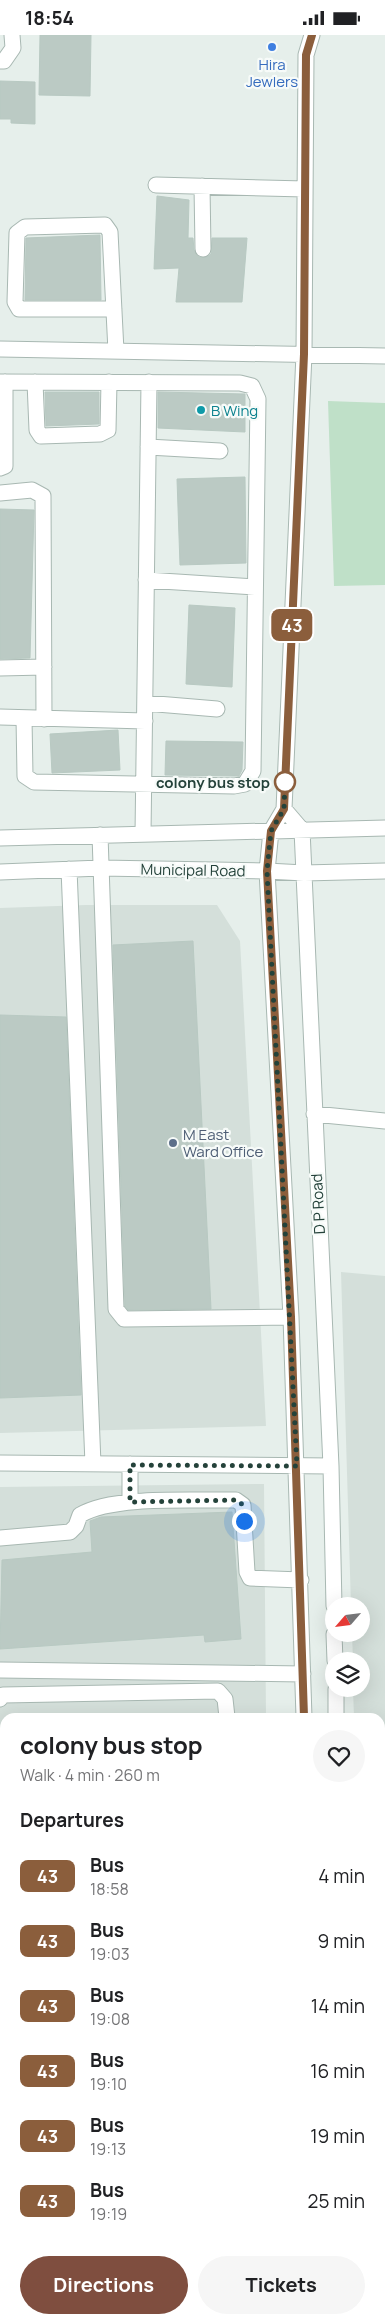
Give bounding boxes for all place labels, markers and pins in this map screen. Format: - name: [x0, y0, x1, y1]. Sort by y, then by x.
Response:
- marker: Hira Jewlers: [266, 41, 278, 53]
- place label: Hira Jewlers: [246, 54, 298, 92]
- place label: B Wing: [211, 400, 258, 421]
- marker: B Wing: [195, 404, 207, 416]
- marker: colony bus stop: [274, 771, 296, 793]
- place label: colony bus stop: [156, 772, 270, 793]
- place label: M East Ward Office: [183, 1124, 263, 1162]
- marker: M East Ward Office: [167, 1137, 179, 1149]

